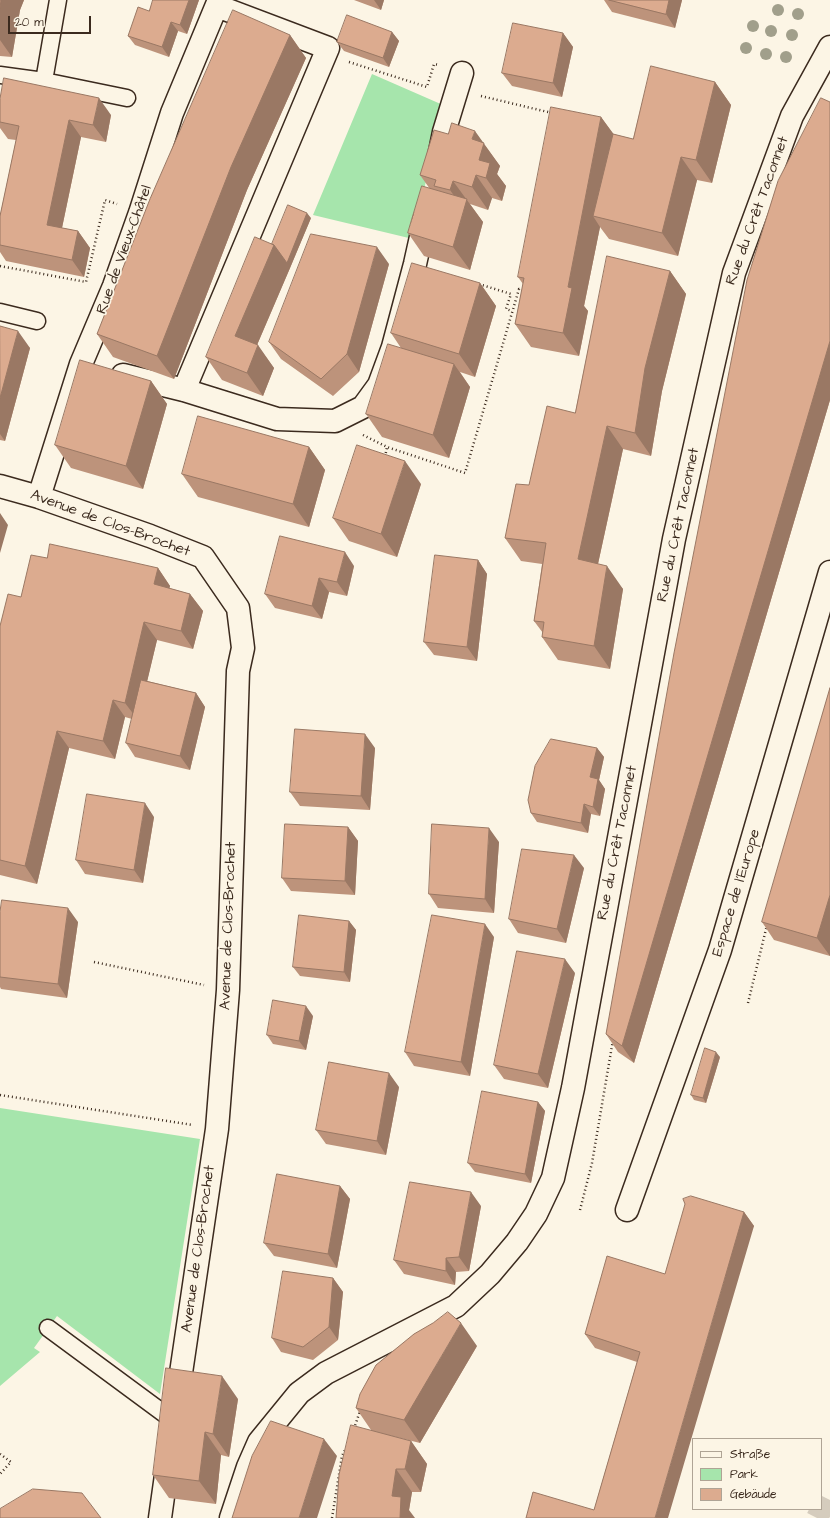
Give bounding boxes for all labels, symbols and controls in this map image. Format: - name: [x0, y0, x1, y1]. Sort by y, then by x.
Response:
- scale bar: [10, 8, 93, 34]
- text: 20 m: [15, 14, 44, 31]
- street label: Rue du Crêt Taconnet: [723, 134, 793, 288]
- street label: Rue de Vieux-Châtel: [93, 183, 157, 317]
- street label: Rue du Crêt Taconnet: [654, 446, 704, 604]
- street label: Avenue de Clos-Brochet: [28, 487, 192, 561]
- street label: Rue du Crêt Taconnet: [594, 764, 642, 922]
- street label: Espace de l'Europe: [709, 827, 765, 959]
- street label: Avenue de Clos-Brochet: [217, 841, 241, 1011]
- street label: Avenue de Clos-Brochet: [178, 1164, 220, 1334]
- legend: [692, 1438, 822, 1510]
- text: Straße: [730, 1446, 770, 1463]
- text: Park: [730, 1466, 758, 1483]
- text: Gebäude: [730, 1486, 776, 1503]

